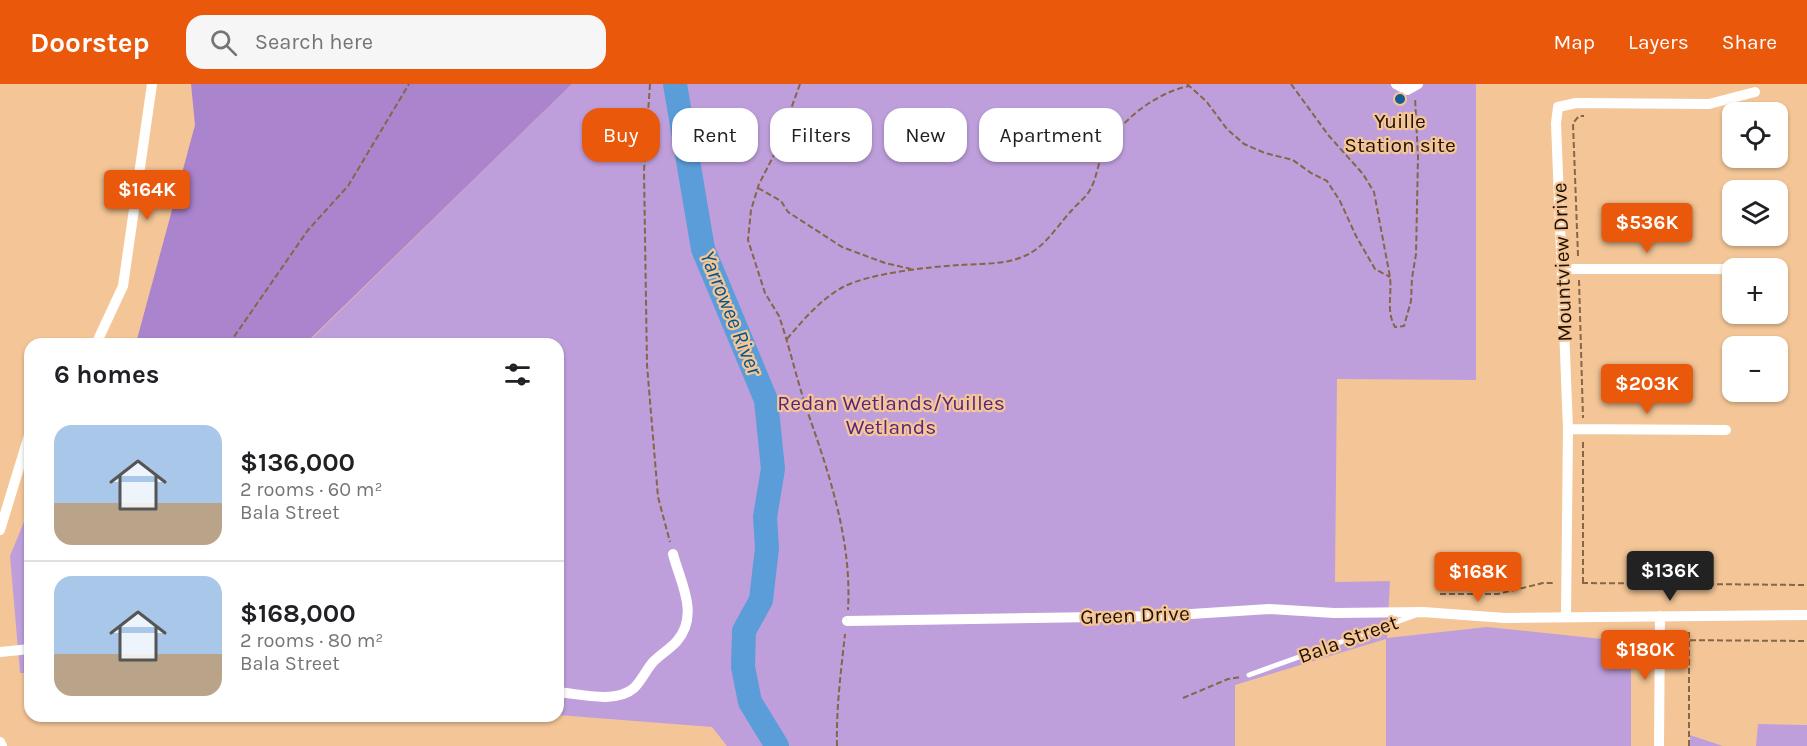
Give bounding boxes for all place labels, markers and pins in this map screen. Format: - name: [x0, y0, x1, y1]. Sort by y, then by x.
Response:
- marker: Yuille Station site: [1393, 92, 1407, 106]
- place label: Yuille Station site: [1344, 109, 1456, 157]
- pin: $164K: [105, 170, 189, 221]
- pin: $536K: [1605, 203, 1689, 254]
- pin: $203K: [1605, 364, 1689, 415]
- pin: $136K: [1628, 551, 1712, 602]
- pin: $168K: [1436, 552, 1520, 603]
- pin: $180K: [1603, 630, 1687, 681]

